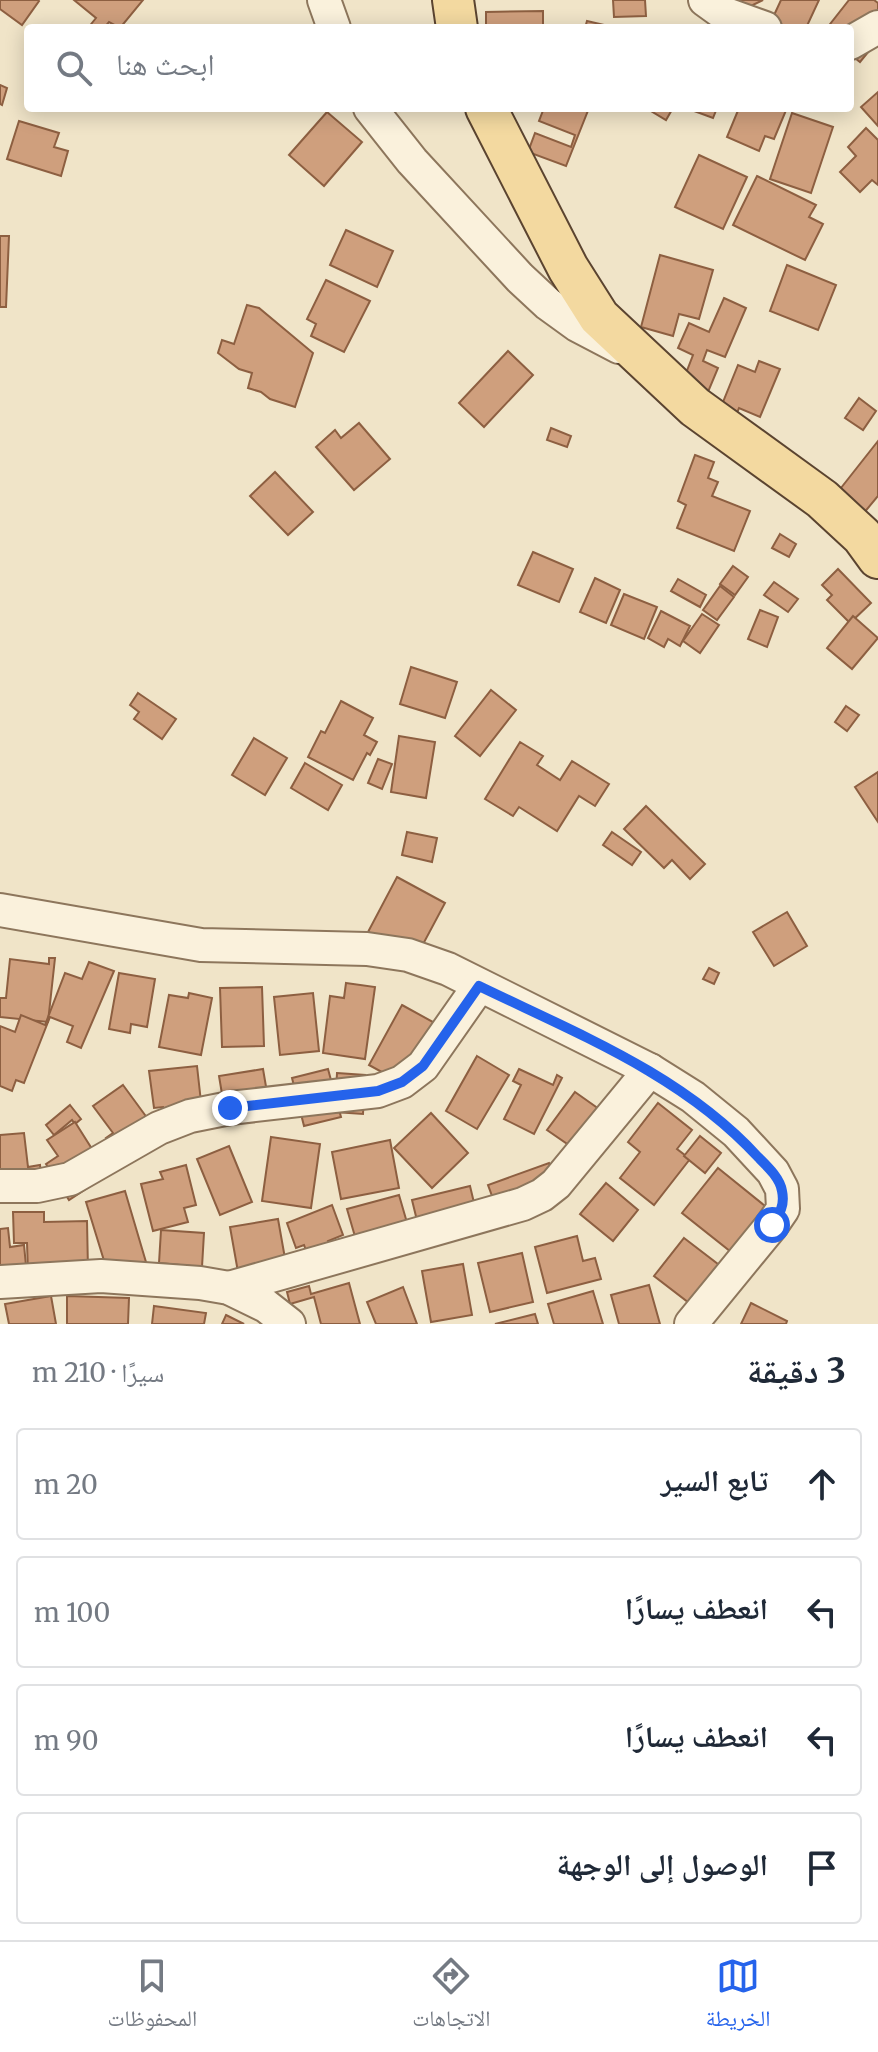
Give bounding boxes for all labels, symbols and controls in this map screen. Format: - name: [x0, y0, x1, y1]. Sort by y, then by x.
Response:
- search box: [24, 24, 854, 112]
- text: ابحث هنا: [116, 45, 215, 83]
- icon: search: [52, 46, 96, 90]
- route end: [212, 1090, 248, 1126]
- route start: [754, 1207, 790, 1243]
- text: 3 دقيقة: [747, 1350, 846, 1392]
- text: سيرًا · 210 m: [32, 1356, 164, 1389]
- text: تابع السير: [661, 1461, 768, 1499]
- icon: ahead: [800, 1462, 844, 1506]
- text: 20 m: [34, 1468, 98, 1501]
- text: انعطف يسارًا: [625, 1589, 768, 1627]
- icon: left: [800, 1590, 844, 1634]
- text: 100 m: [34, 1596, 110, 1629]
- text: انعطف يسارًا: [625, 1717, 768, 1755]
- icon: left: [800, 1718, 844, 1762]
- text: 90 m: [34, 1724, 99, 1757]
- text: الوصول إلى الوجهة: [557, 1845, 768, 1883]
- icon: arrive: [800, 1846, 844, 1890]
- tab: المحفوظات: [108, 1954, 197, 2040]
- tab: الاتجاهات: [412, 1954, 490, 2040]
- tab: الخريطة: [706, 1954, 770, 2040]

